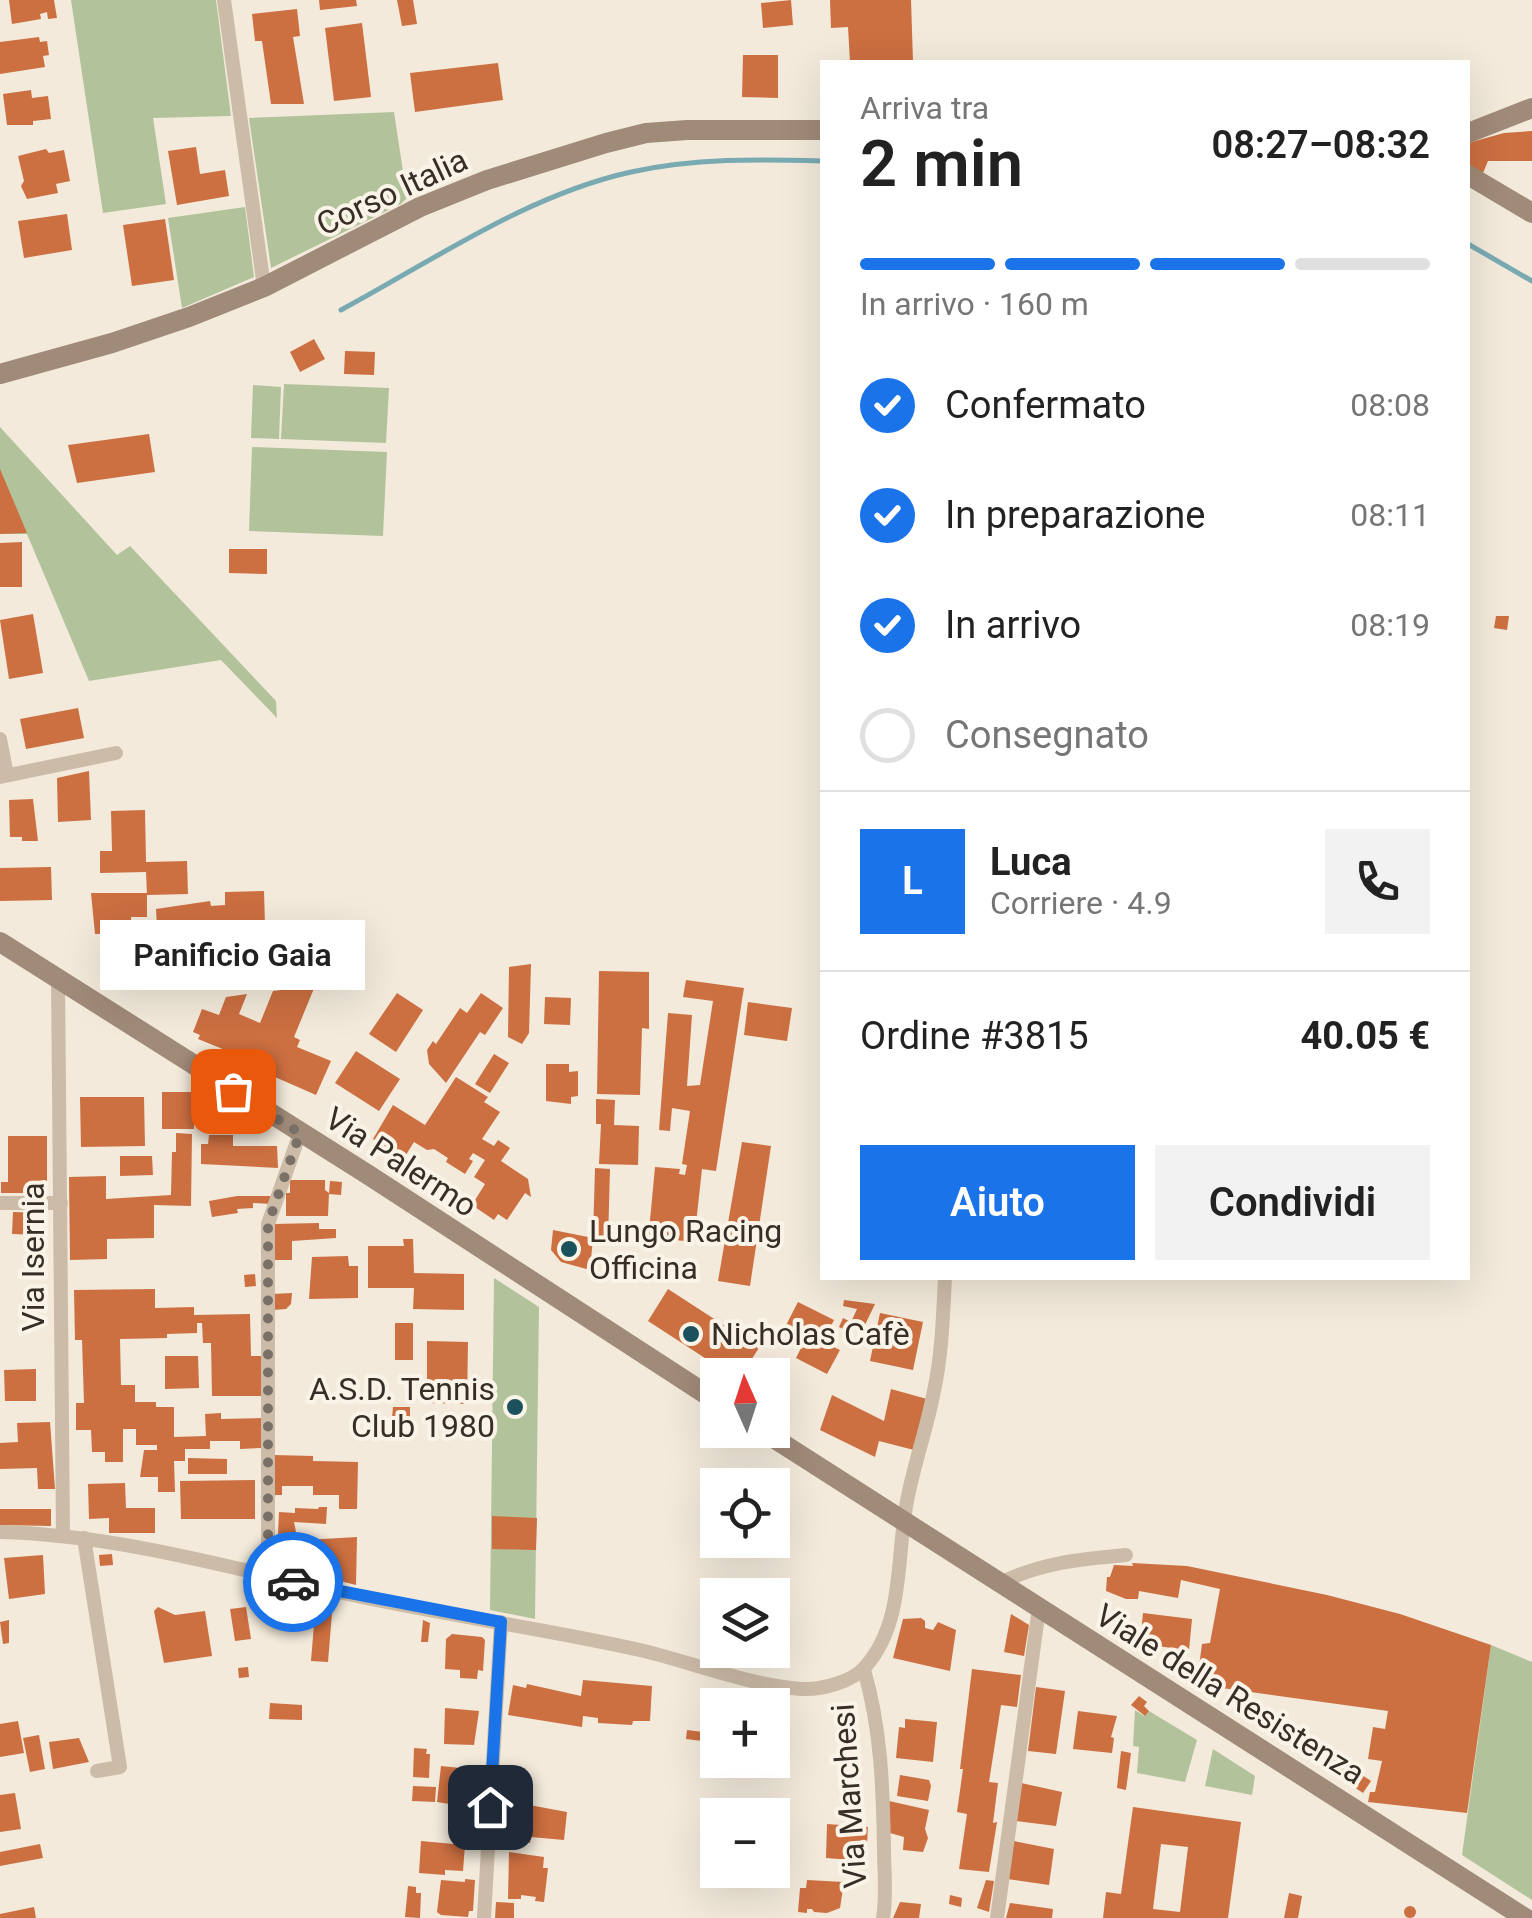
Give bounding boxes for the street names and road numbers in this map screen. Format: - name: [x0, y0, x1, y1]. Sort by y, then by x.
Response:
- street label: Corso Italia: [310, 141, 474, 243]
- street label: Via Palermo: [318, 1099, 484, 1225]
- street label: Via Isernia: [14, 1182, 52, 1332]
- street label: Viale della Resistenza: [1088, 1596, 1372, 1792]
- street label: Via Marchesi: [824, 1702, 874, 1890]

